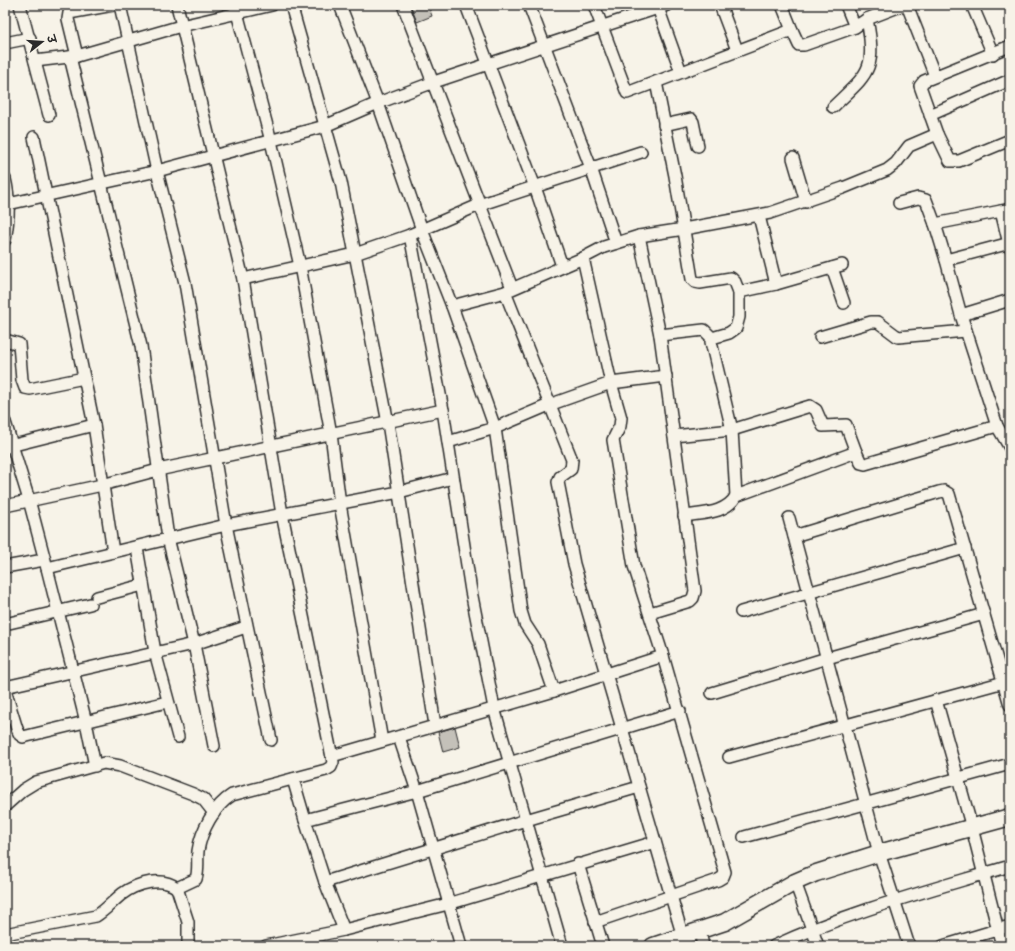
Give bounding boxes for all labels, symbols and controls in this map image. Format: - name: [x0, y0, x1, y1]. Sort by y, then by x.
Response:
- north arrow: [22, 22, 62, 62]
- text: उ: [43, 33, 59, 47]

